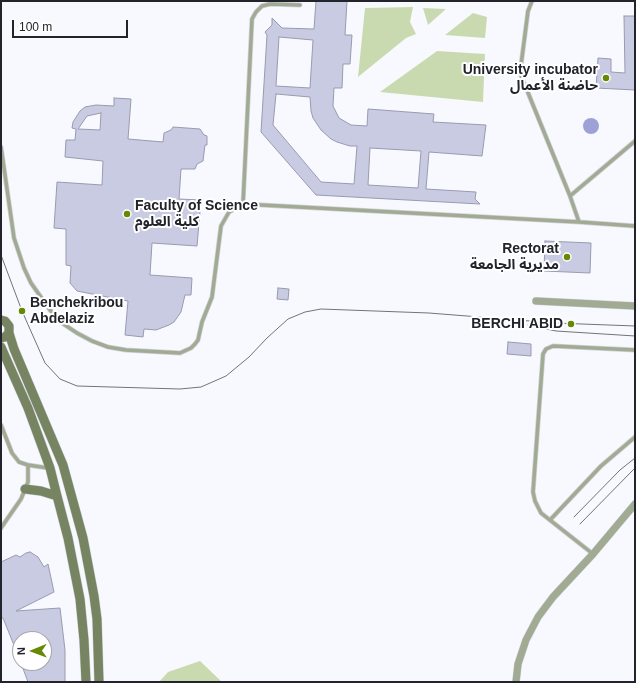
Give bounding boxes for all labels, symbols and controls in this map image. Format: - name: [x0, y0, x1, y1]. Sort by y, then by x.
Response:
- scale bar: [14, 12, 130, 38]
- text: 100 m: [19, 20, 52, 34]
- place label: University incubator حاضنة الأعمال: [463, 62, 598, 94]
- marker: University incubator حاضنة الأعمال: [601, 73, 611, 83]
- place label: Faculty of Science كلية العلوم: [135, 198, 258, 230]
- marker: Faculty of Science كلية العلوم: [122, 209, 132, 219]
- place label: Rectorat مديرية الجامعة: [470, 241, 559, 274]
- marker: Rectorat مديرية الجامعة: [562, 252, 572, 262]
- place label: Benchekribou Abdelaziz: [30, 295, 123, 328]
- marker: Benchekribou Abdelaziz: [17, 306, 27, 316]
- place label: BERCHI ABID: [471, 316, 563, 332]
- marker: BERCHI ABID: [566, 319, 576, 329]
- north arrow: [12, 631, 52, 671]
- text: N: [15, 647, 27, 655]

